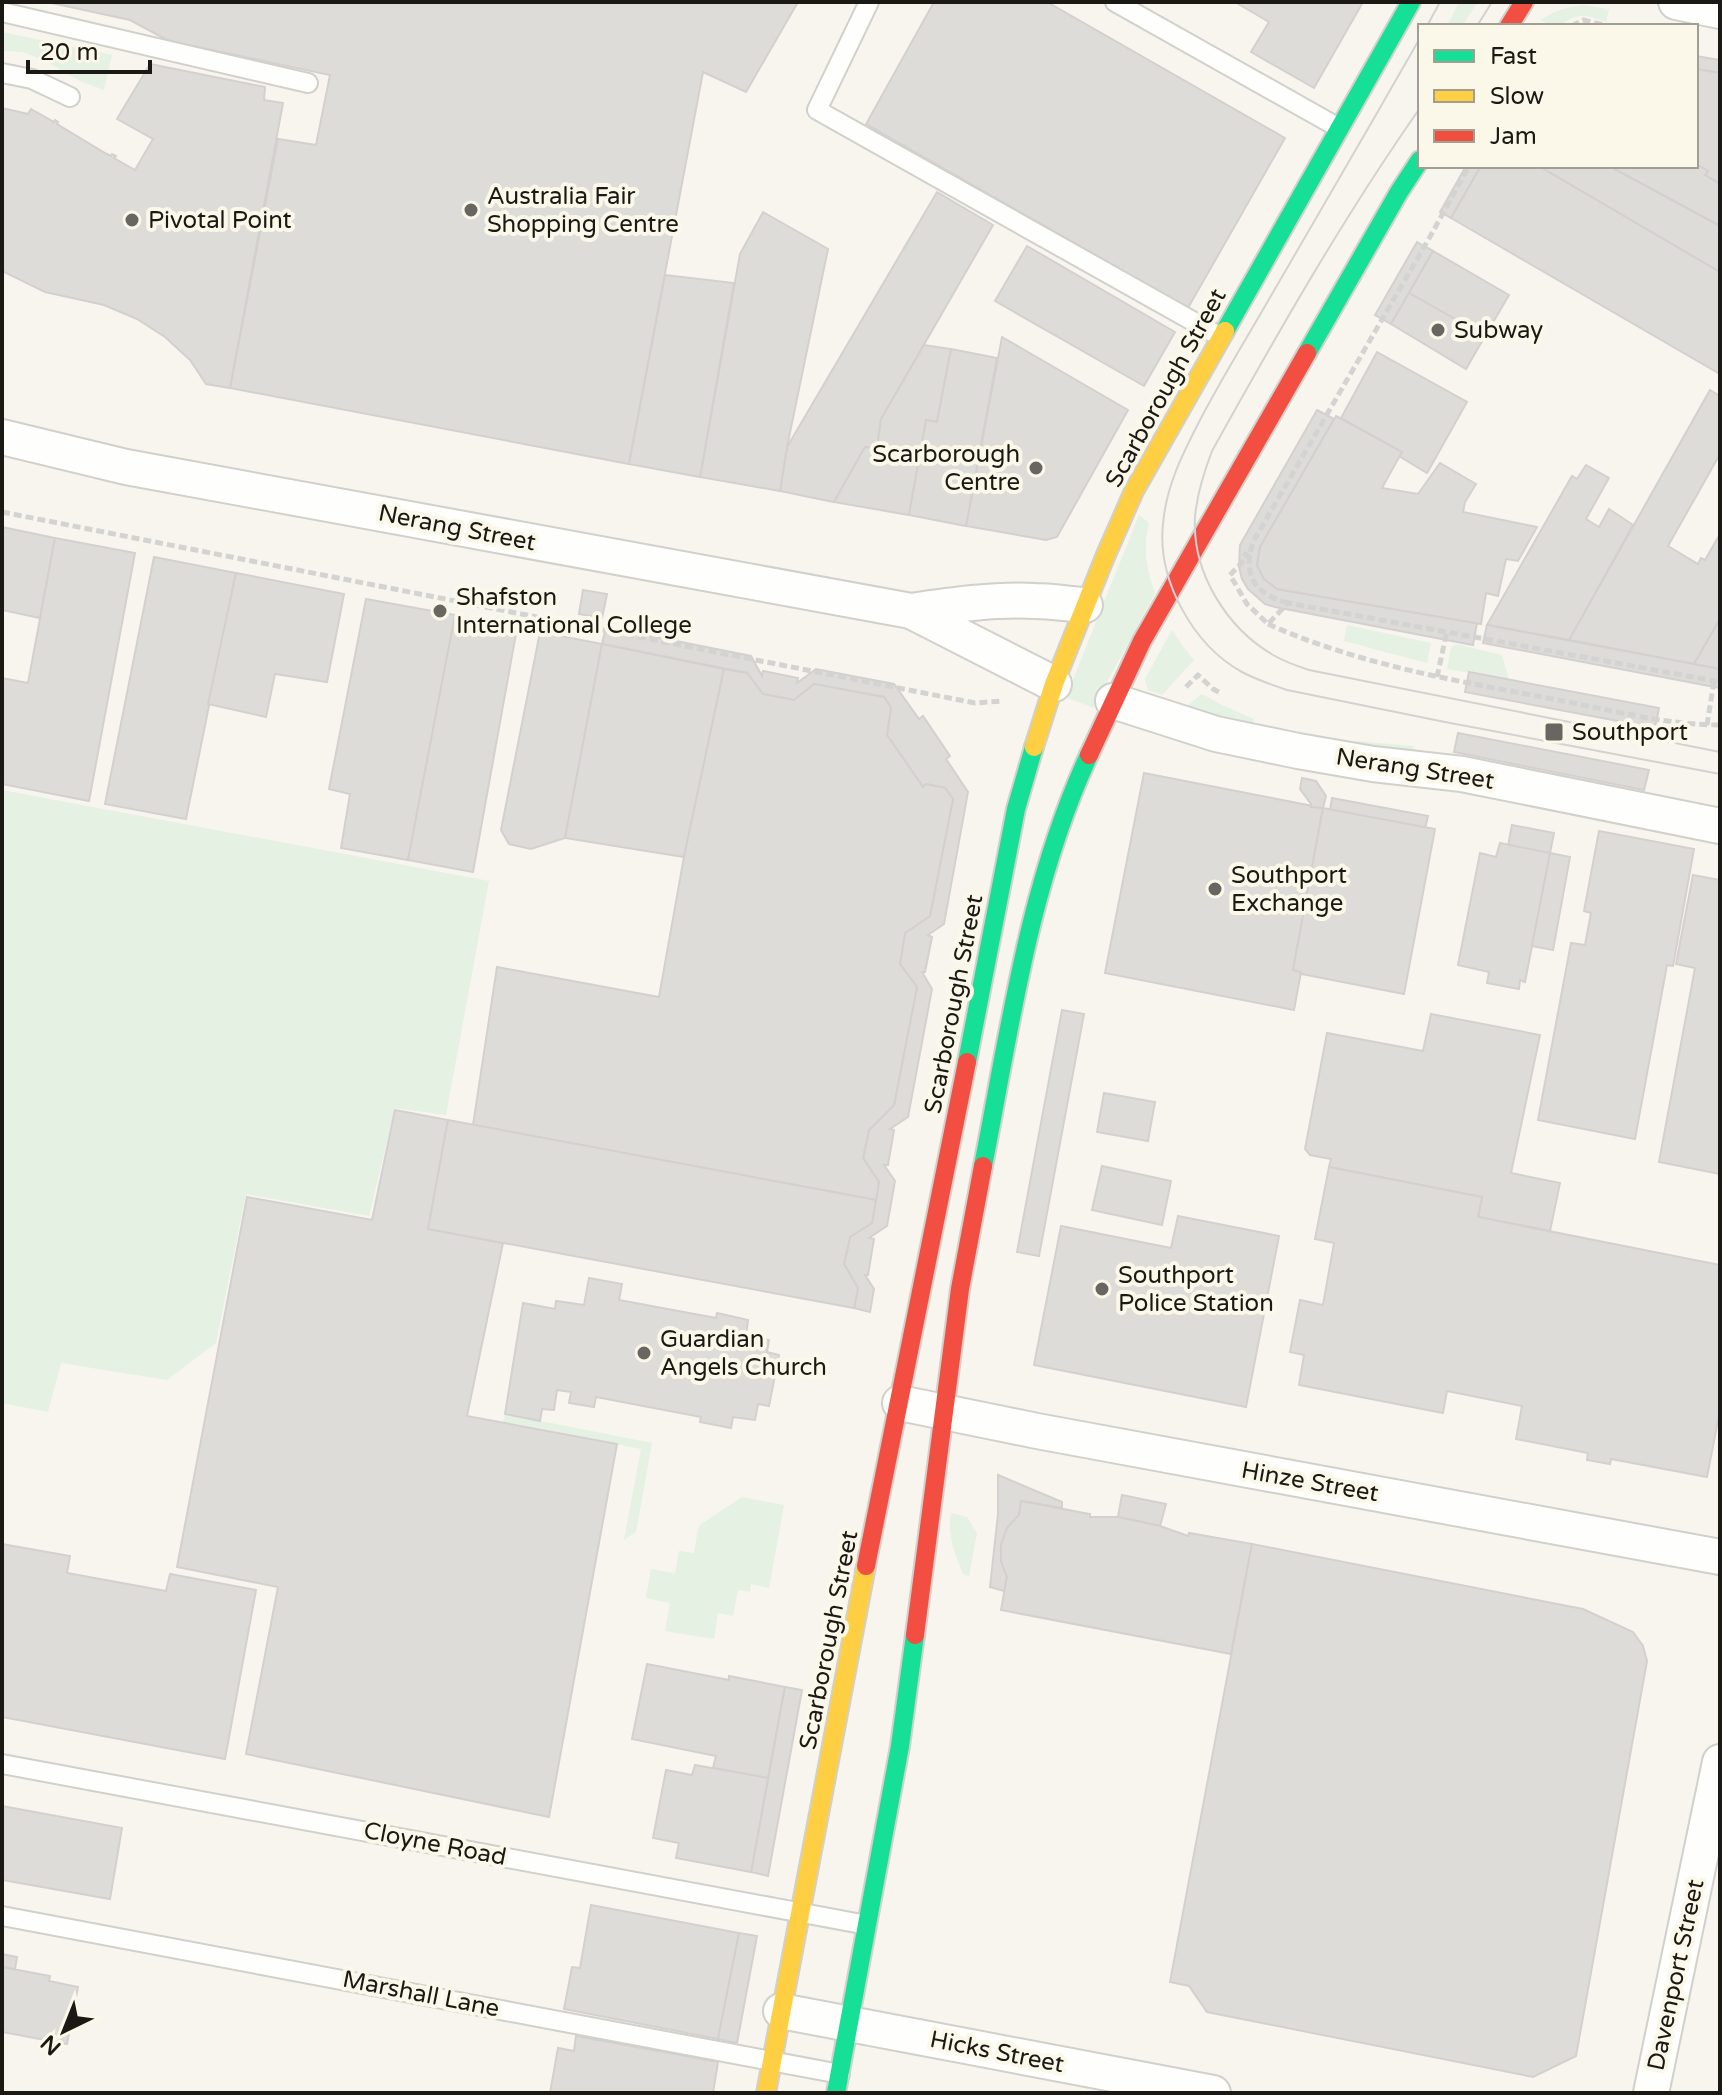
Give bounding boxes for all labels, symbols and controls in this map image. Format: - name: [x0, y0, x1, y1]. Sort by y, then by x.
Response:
- scale bar: [28, 24, 150, 74]
- legend: [1418, 24, 1698, 168]
- text: 20 m: [40, 38, 98, 67]
- text: Fast: [1490, 42, 1537, 71]
- text: Slow: [1490, 82, 1544, 111]
- text: Jam: [1490, 122, 1537, 151]
- place label: Australia Fair Shopping Centre: [487, 182, 679, 239]
- marker: Australia Fair Shopping Centre: [462, 201, 480, 219]
- place label: Pivotal Point: [148, 206, 292, 235]
- marker: Pivotal Point: [123, 211, 141, 229]
- street label: Scarborough Street: [1099, 284, 1233, 492]
- place label: Subway: [1454, 316, 1543, 345]
- marker: Subway: [1429, 321, 1447, 339]
- place label: Scarborough Centre: [872, 440, 1020, 497]
- marker: Scarborough Centre: [1027, 459, 1045, 477]
- street label: Nerang Street: [376, 499, 538, 557]
- place label: Shafston International College: [456, 583, 692, 640]
- marker: Shafston International College: [431, 602, 449, 620]
- place label: Southport: [1572, 718, 1688, 747]
- marker: Southport: [1543, 721, 1565, 743]
- street label: Nerang Street: [1334, 742, 1496, 796]
- place label: Southport Exchange: [1231, 861, 1347, 918]
- marker: Southport Exchange: [1206, 880, 1224, 898]
- street label: Scarborough Street: [919, 892, 989, 1116]
- place label: Southport Police Station: [1118, 1261, 1274, 1318]
- marker: Southport Police Station: [1093, 1280, 1111, 1298]
- place label: Guardian Angels Church: [660, 1325, 827, 1382]
- marker: Guardian Angels Church: [635, 1344, 653, 1362]
- street label: Hinze Street: [1239, 1456, 1381, 1508]
- street label: Scarborough Street: [794, 1528, 864, 1752]
- street label: Cloyne Road: [361, 1816, 509, 1872]
- street label: Davenport Street: [1642, 1877, 1710, 2073]
- street label: Marshall Lane: [340, 1965, 502, 2023]
- north arrow: [24, 1991, 104, 2071]
- street label: Hicks Street: [927, 2025, 1067, 2079]
- text: N: [36, 2029, 66, 2060]

